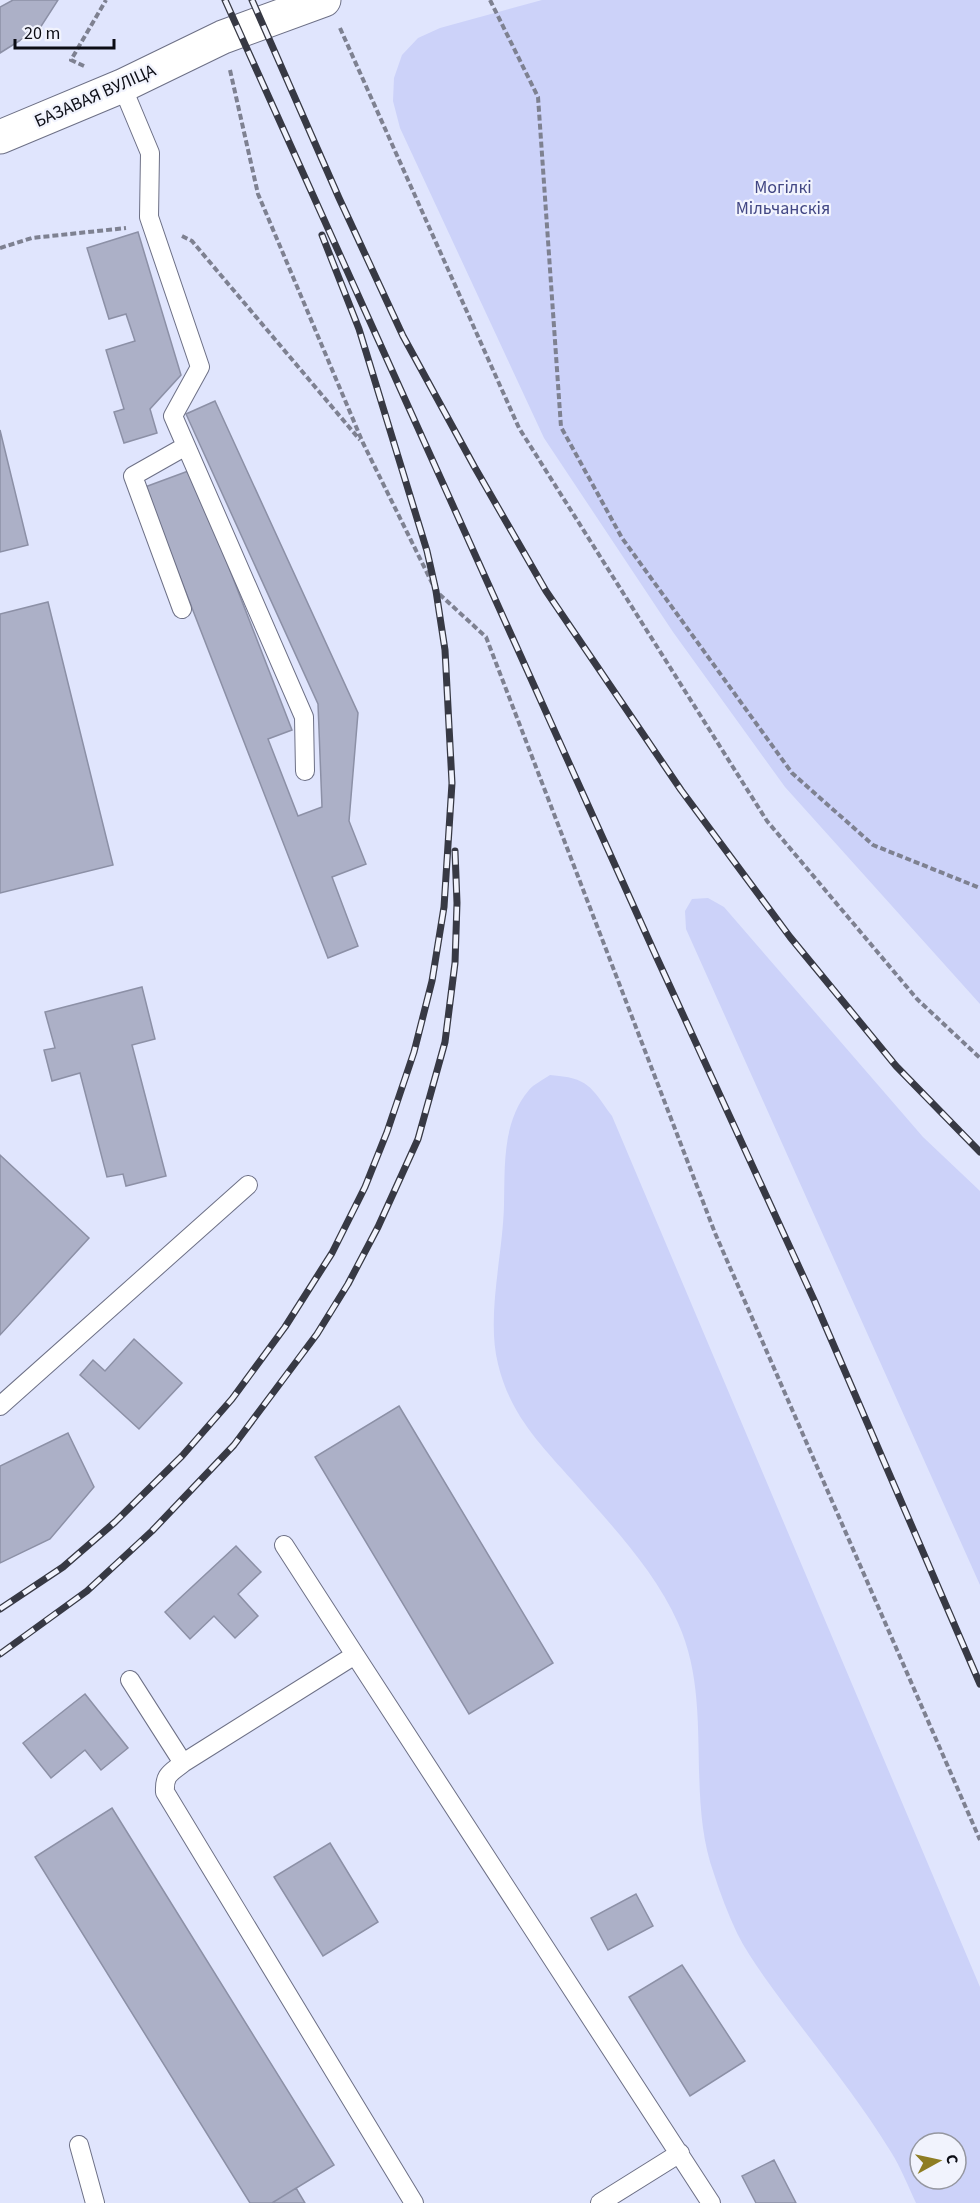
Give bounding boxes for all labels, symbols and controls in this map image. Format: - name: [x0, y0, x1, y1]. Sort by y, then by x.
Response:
- scale bar: [15, 12, 114, 50]
- text: 20 m: [24, 21, 60, 46]
- street label: БАЗАВАЯ ВУЛІЦА: [30, 58, 160, 134]
- park label: Могілкі Мільчанскія: [736, 175, 830, 221]
- north arrow: [908, 2131, 968, 2191]
- text: С: [940, 2153, 963, 2165]

